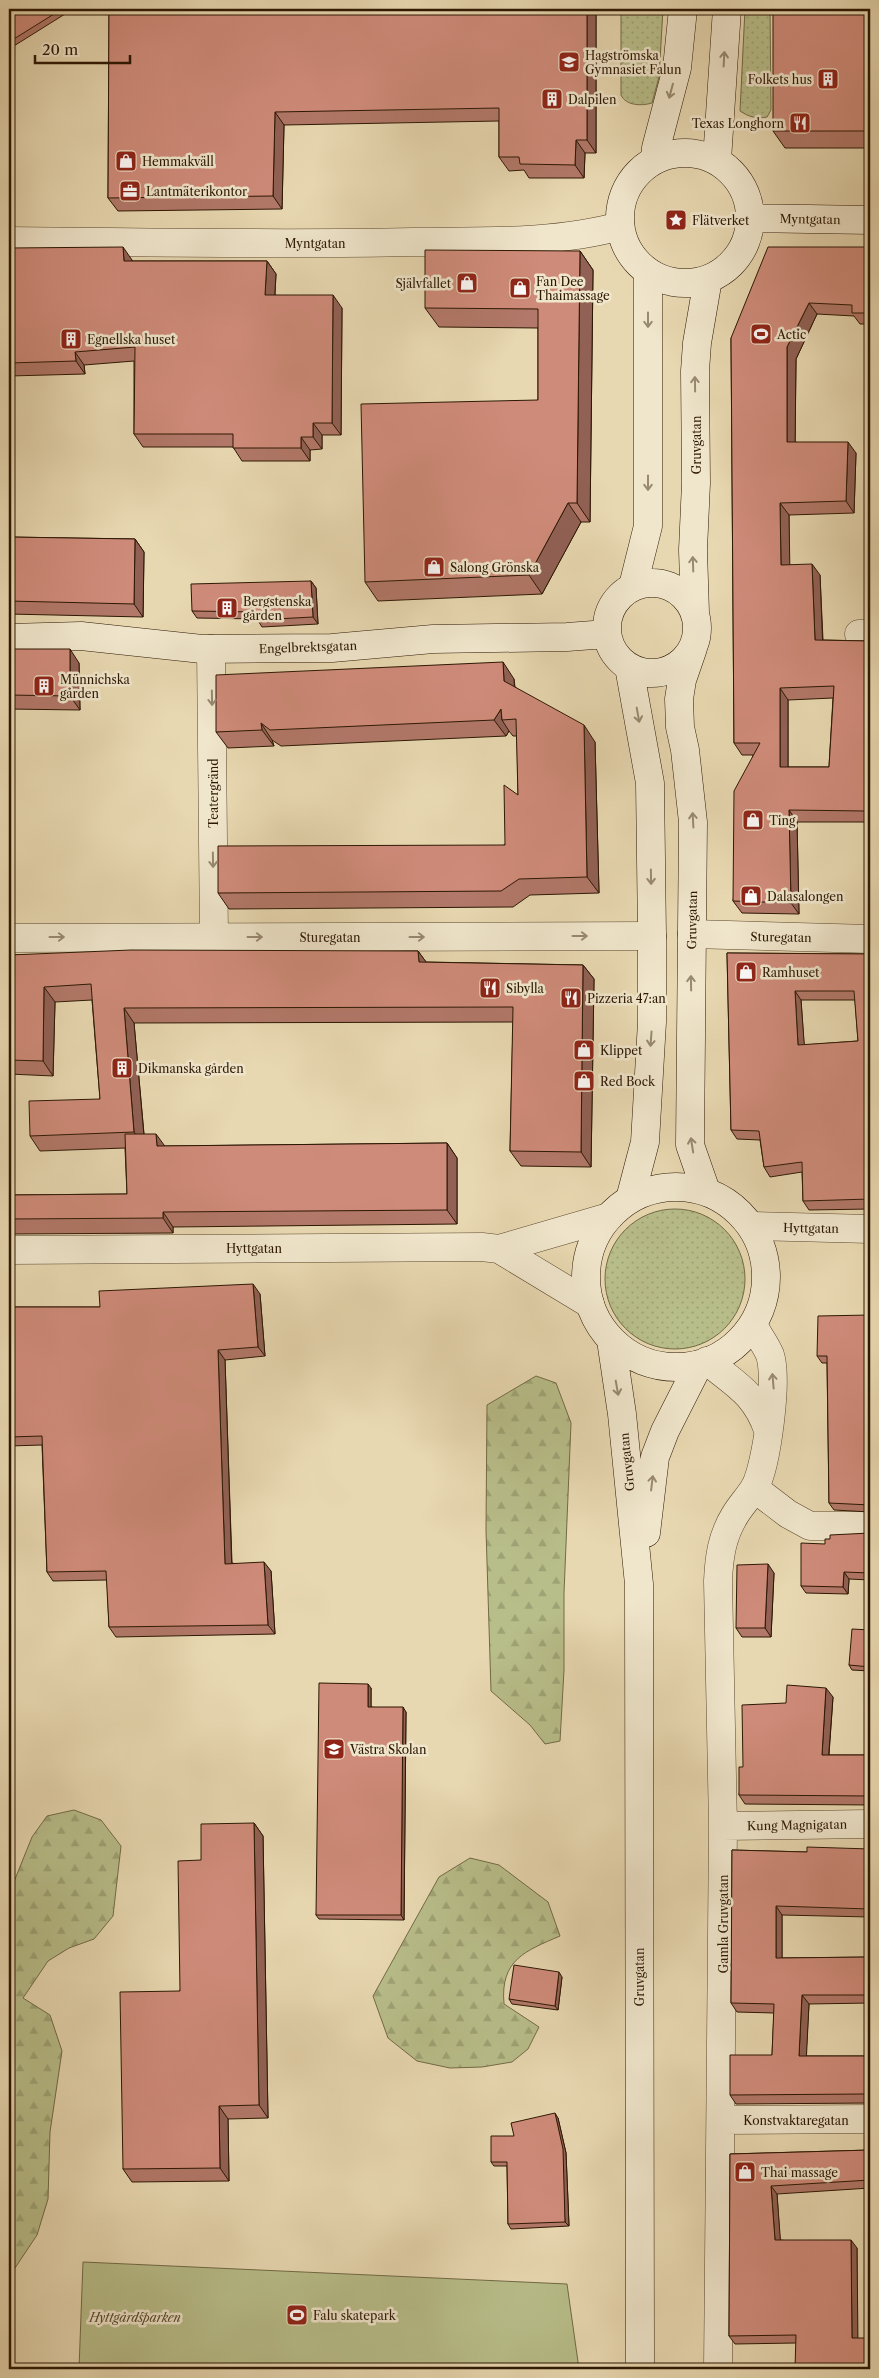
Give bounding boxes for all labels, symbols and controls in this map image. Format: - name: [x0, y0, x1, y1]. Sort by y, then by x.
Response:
- scale bar: [35, 32, 130, 64]
- text: 20 m: [42, 40, 78, 59]
- place label: Hagströmska Gymnasiet Falun: [585, 48, 682, 77]
- school or university icon: Hagströmska Gymnasiet Falun: [557, 50, 581, 74]
- one-way arrow: [719, 52, 728, 68]
- building icon: Folkets hus: [816, 67, 840, 91]
- place label: Folkets hus: [748, 72, 812, 87]
- one-way arrow: [666, 83, 675, 99]
- building icon: Dalpilen: [540, 87, 564, 111]
- place label: Dalpilen: [568, 92, 617, 107]
- restaurant icon: Texas Longhorn: [788, 111, 812, 135]
- place label: Texas Longhorn: [692, 116, 784, 131]
- shop icon: Hemmakväll: [114, 149, 138, 173]
- place label: Hemmakväll: [142, 154, 214, 169]
- office icon: Lantmäterikontor: [118, 179, 142, 203]
- place label: Lantmäterikontor: [146, 184, 247, 199]
- place icon: Flätverket: [664, 208, 688, 232]
- street label: Myntgatan: [779, 211, 841, 227]
- place label: Flätverket: [692, 213, 750, 228]
- street label: Myntgatan: [285, 236, 346, 251]
- shop icon: Självfallet: [455, 271, 479, 295]
- place label: Fan Dee Thaimassage: [536, 274, 610, 303]
- place label: Självfallet: [395, 276, 452, 291]
- shop icon: Fan Dee Thaimassage: [508, 276, 532, 300]
- one-way arrow: [643, 312, 653, 328]
- sports icon: Actic: [749, 322, 773, 346]
- building icon: Egnellska huset: [59, 327, 83, 351]
- place label: Actic: [776, 327, 806, 342]
- place label: Egnellska huset: [87, 332, 176, 347]
- one-way arrow: [690, 376, 700, 392]
- street label: Gruvgatan: [689, 415, 704, 474]
- one-way arrow: [643, 474, 653, 491]
- shop icon: Salong Grönska: [422, 555, 446, 579]
- one-way arrow: [688, 556, 698, 572]
- place label: Salong Grönska: [450, 560, 540, 575]
- place label: Bergstenska gården: [243, 594, 312, 623]
- building icon: Bergstenska gården: [215, 596, 239, 620]
- street label: Engelbrektsgatan: [259, 638, 358, 656]
- place label: Münnichska gården: [60, 672, 131, 701]
- building icon: Münnichska gården: [32, 674, 56, 698]
- one-way arrow: [207, 690, 217, 706]
- one-way arrow: [633, 707, 643, 723]
- street label: Teatergränd: [206, 758, 221, 828]
- shop icon: Ting: [741, 808, 765, 832]
- one-way arrow: [688, 813, 697, 829]
- place label: Ting: [769, 813, 796, 828]
- one-way arrow: [208, 852, 218, 868]
- one-way arrow: [646, 868, 656, 884]
- shop icon: Dalasalongen: [739, 884, 763, 908]
- place label: Dalasalongen: [767, 889, 844, 904]
- street label: Gruvgatan: [684, 890, 700, 950]
- street label: Sturegatan: [750, 929, 812, 945]
- street label: Sturegatan: [299, 930, 361, 945]
- one-way arrow: [572, 931, 588, 941]
- one-way arrow: [49, 932, 65, 942]
- one-way arrow: [246, 932, 263, 942]
- one-way arrow: [409, 932, 425, 942]
- shop icon: Ramhuset: [734, 960, 758, 984]
- place label: Ramhuset: [762, 965, 820, 980]
- one-way arrow: [686, 975, 696, 992]
- restaurant icon: Sibylla: [478, 976, 502, 1000]
- place label: Sibylla: [506, 981, 545, 996]
- restaurant icon: Pizzeria 47:an: [559, 986, 583, 1010]
- place label: Pizzeria 47:an: [587, 991, 666, 1006]
- one-way arrow: [646, 1031, 655, 1047]
- shop icon: Klippet: [572, 1038, 596, 1062]
- place label: Klippet: [600, 1043, 643, 1058]
- building icon: Dikmanska gården: [110, 1056, 134, 1080]
- place label: Dikmanska gården: [138, 1061, 244, 1076]
- shop icon: Red Bock: [572, 1069, 596, 1093]
- place label: Red Bock: [600, 1074, 656, 1089]
- one-way arrow: [687, 1137, 697, 1153]
- street label: Hyttgatan: [783, 1220, 840, 1236]
- street label: Hyttgatan: [226, 1241, 282, 1256]
- one-way arrow: [768, 1374, 777, 1390]
- one-way arrow: [613, 1380, 623, 1396]
- street label: Gruvgatan: [616, 1431, 638, 1492]
- one-way arrow: [647, 1476, 657, 1492]
- school or university icon: Västra Skolan: [322, 1737, 346, 1761]
- place label: Västra Skolan: [349, 1742, 427, 1757]
- street label: Kung Magnigatan: [747, 1817, 848, 1833]
- street label: Gamla Gruvgatan: [716, 1874, 731, 1974]
- street label: Gruvgatan: [632, 1947, 647, 2006]
- street label: Konstvaktaregatan: [743, 2113, 849, 2128]
- shop icon: Thai massage: [733, 2160, 757, 2184]
- place label: Thai massage: [761, 2165, 838, 2180]
- sports icon: Falu skatepark: [285, 2303, 309, 2327]
- place label: Falu skatepark: [313, 2308, 397, 2323]
- park label: Hyttgårdsparken: [88, 2310, 181, 2325]

